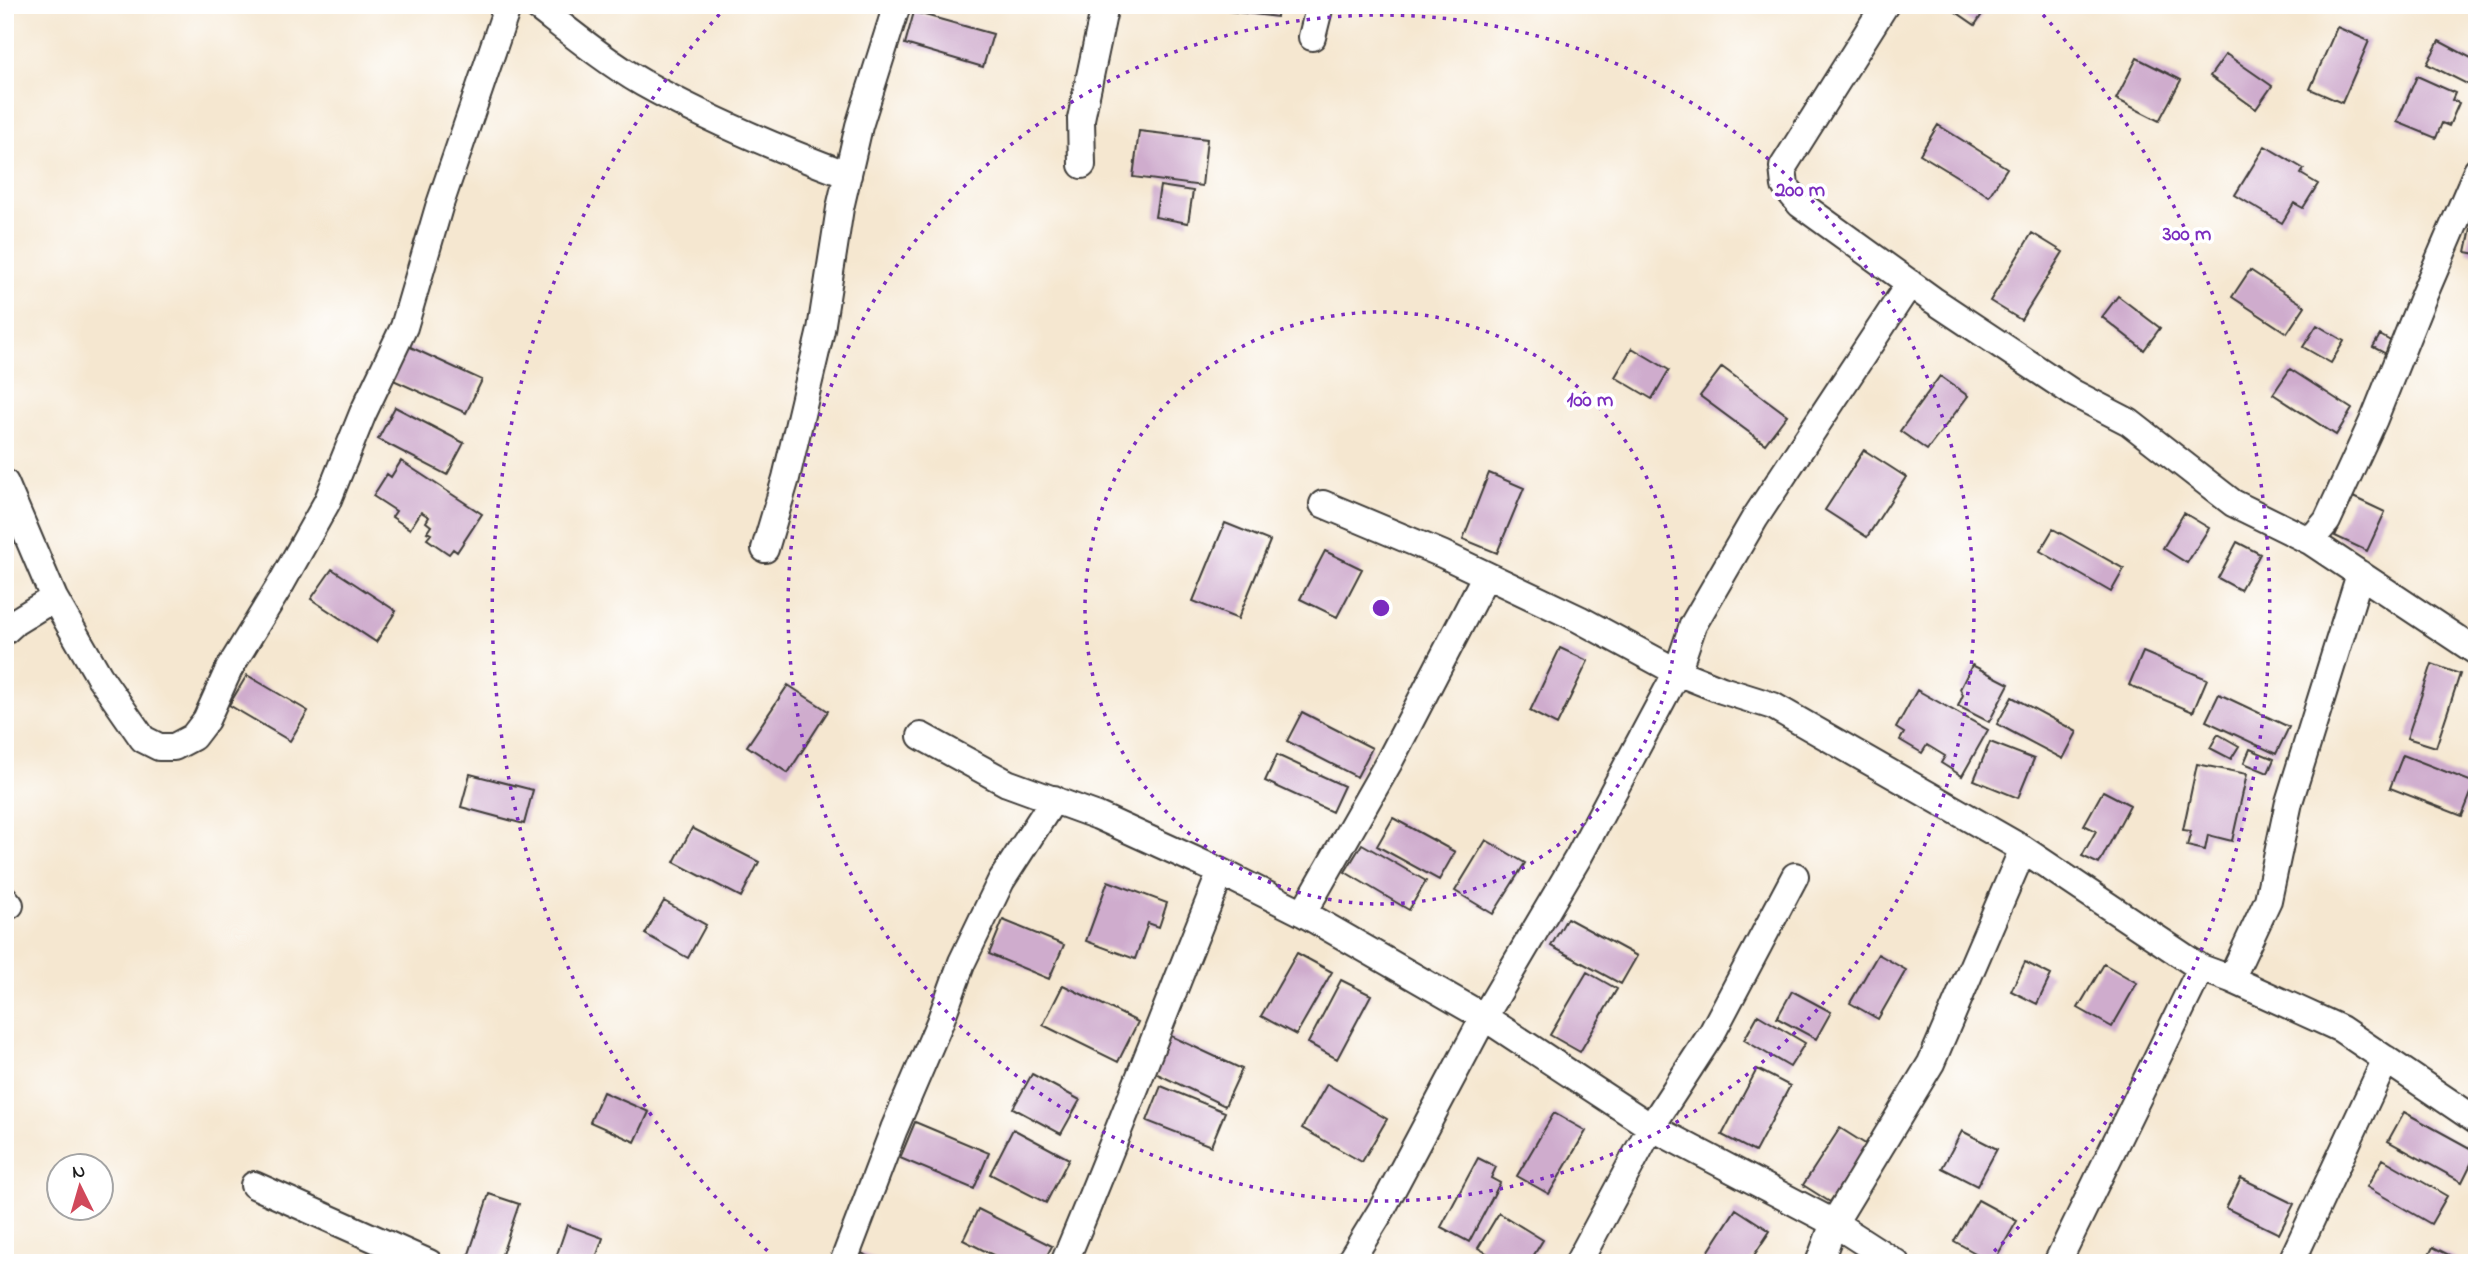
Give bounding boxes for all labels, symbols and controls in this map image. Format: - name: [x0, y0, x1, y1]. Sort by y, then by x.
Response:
- text: 200 m: [1774, 176, 1825, 206]
- text: 300 m: [2162, 220, 2211, 250]
- text: 100 m: [1567, 386, 1613, 416]
- centre of rings: [1369, 596, 1393, 620]
- north arrow: [46, 1152, 116, 1222]
- text: N: [71, 1159, 86, 1187]

